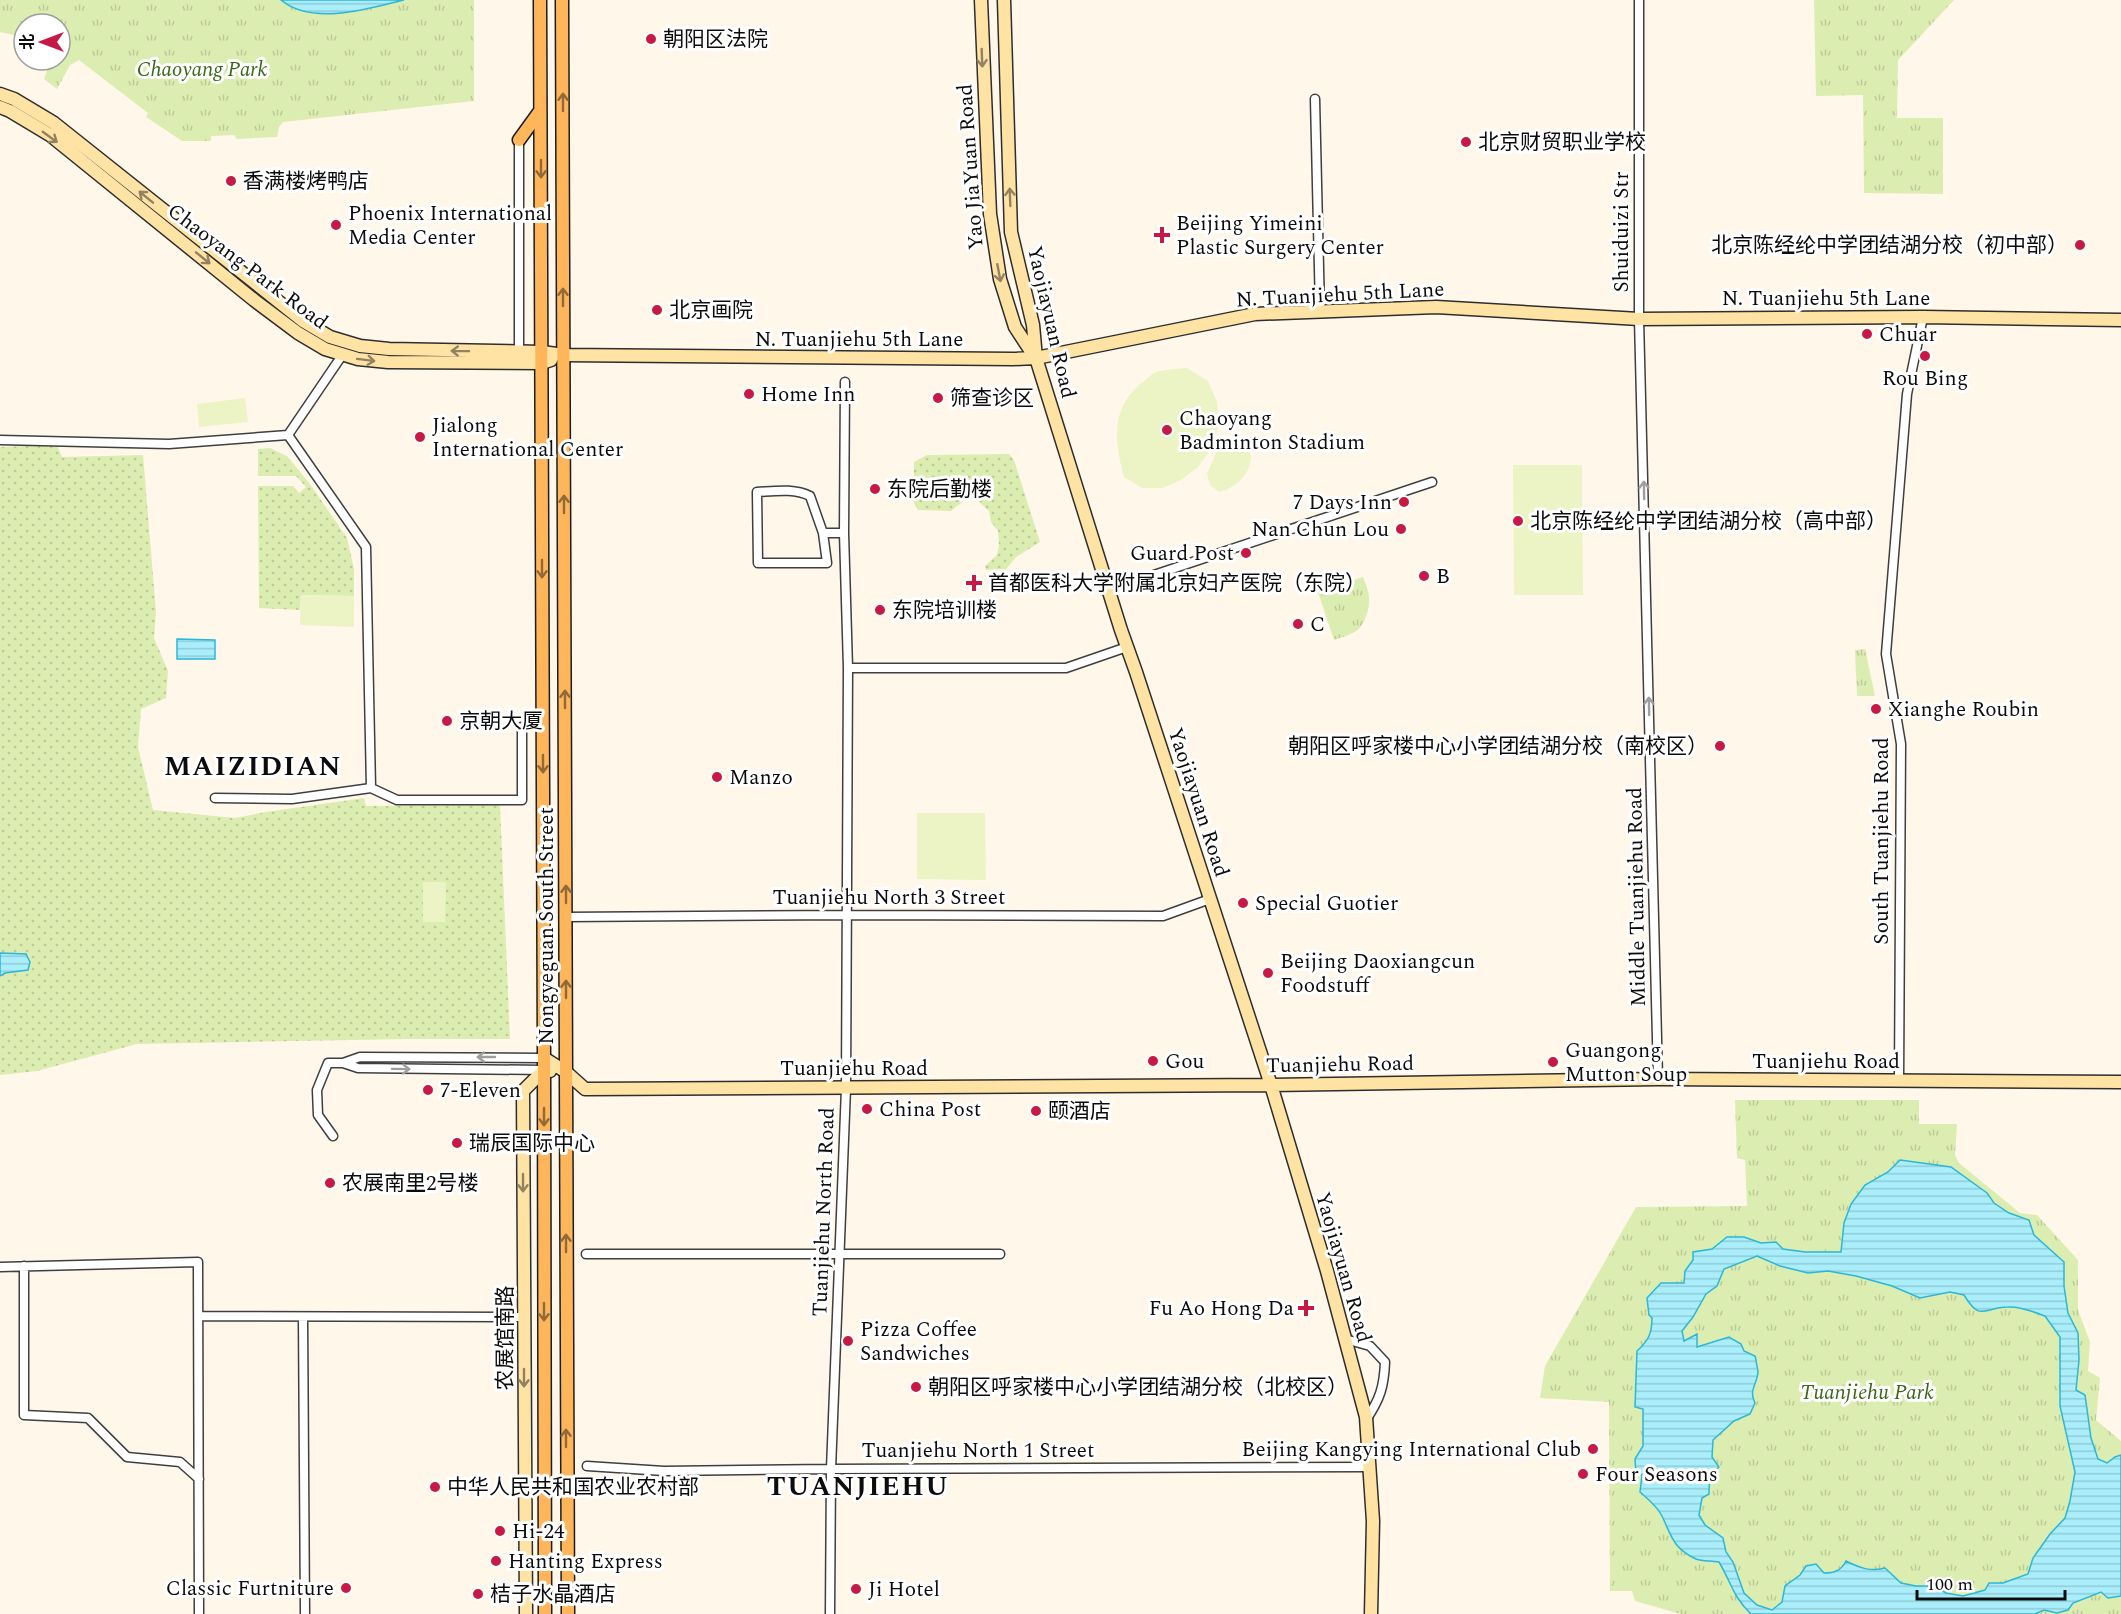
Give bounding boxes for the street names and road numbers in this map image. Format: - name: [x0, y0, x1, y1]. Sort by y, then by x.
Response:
- street label: Yao JiaYuan Road: [949, 83, 993, 251]
- street label: Shuiduizi Str: [1606, 171, 1638, 293]
- street label: Chaoyang Park Road: [160, 196, 335, 338]
- street label: Yaojiayuan Road: [1018, 243, 1084, 402]
- street label: N. Tuanjiehu 5th Lane: [1235, 274, 1445, 316]
- street label: N. Tuanjiehu 5th Lane: [1722, 283, 1930, 315]
- street label: N. Tuanjiehu 5th Lane: [755, 324, 963, 356]
- street label: Yaojiayuan Road: [1159, 723, 1237, 881]
- street label: South Tuanjiehu Road: [1866, 737, 1898, 945]
- street label: Middle Tuanjiehu Road: [1619, 787, 1655, 1007]
- street label: Nongyeguan South Street: [531, 807, 563, 1045]
- street label: Tuanjiehu North 3 Street: [773, 882, 1005, 914]
- street label: Tuanjiehu Road: [1752, 1046, 1900, 1078]
- street label: Tuanjiehu Road: [1266, 1048, 1414, 1082]
- street label: Tuanjiehu Road: [780, 1053, 928, 1085]
- street label: Tuanjiehu North Road: [804, 1107, 844, 1317]
- street label: Yaojiayuan Road: [1306, 1188, 1380, 1346]
- street label: 农展馆南路: [490, 1286, 522, 1391]
- street label: Tuanjiehu North 1 Street: [862, 1435, 1094, 1467]

